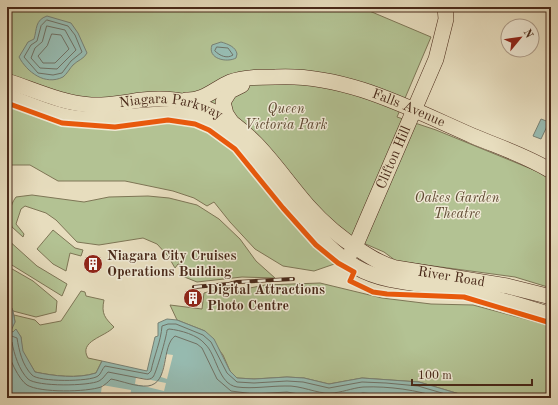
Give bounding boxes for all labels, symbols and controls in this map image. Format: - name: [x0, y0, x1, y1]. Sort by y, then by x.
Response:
- north arrow: [500, 18, 540, 58]
- text: N: [521, 28, 535, 41]
- street label: Falls Avenue: [370, 87, 447, 130]
- street label: Niagara Parkway: [118, 92, 226, 123]
- park label: Queen Victoria Park: [245, 102, 327, 132]
- street label: Clifton Hill: [374, 124, 413, 191]
- park label: Oakes Garden Theatre: [415, 191, 499, 221]
- place label: Niagara City Cruises Operations Building: [107, 249, 236, 279]
- building icon: Niagara City Cruises Operations Building: [82, 253, 104, 275]
- street label: River Road: [417, 265, 486, 289]
- place label: Digital Attractions Photo Centre: [207, 283, 325, 313]
- building icon: Digital Attractions Photo Centre: [182, 287, 204, 309]
- scale bar: [412, 361, 532, 387]
- text: 100 m: [418, 370, 452, 382]

